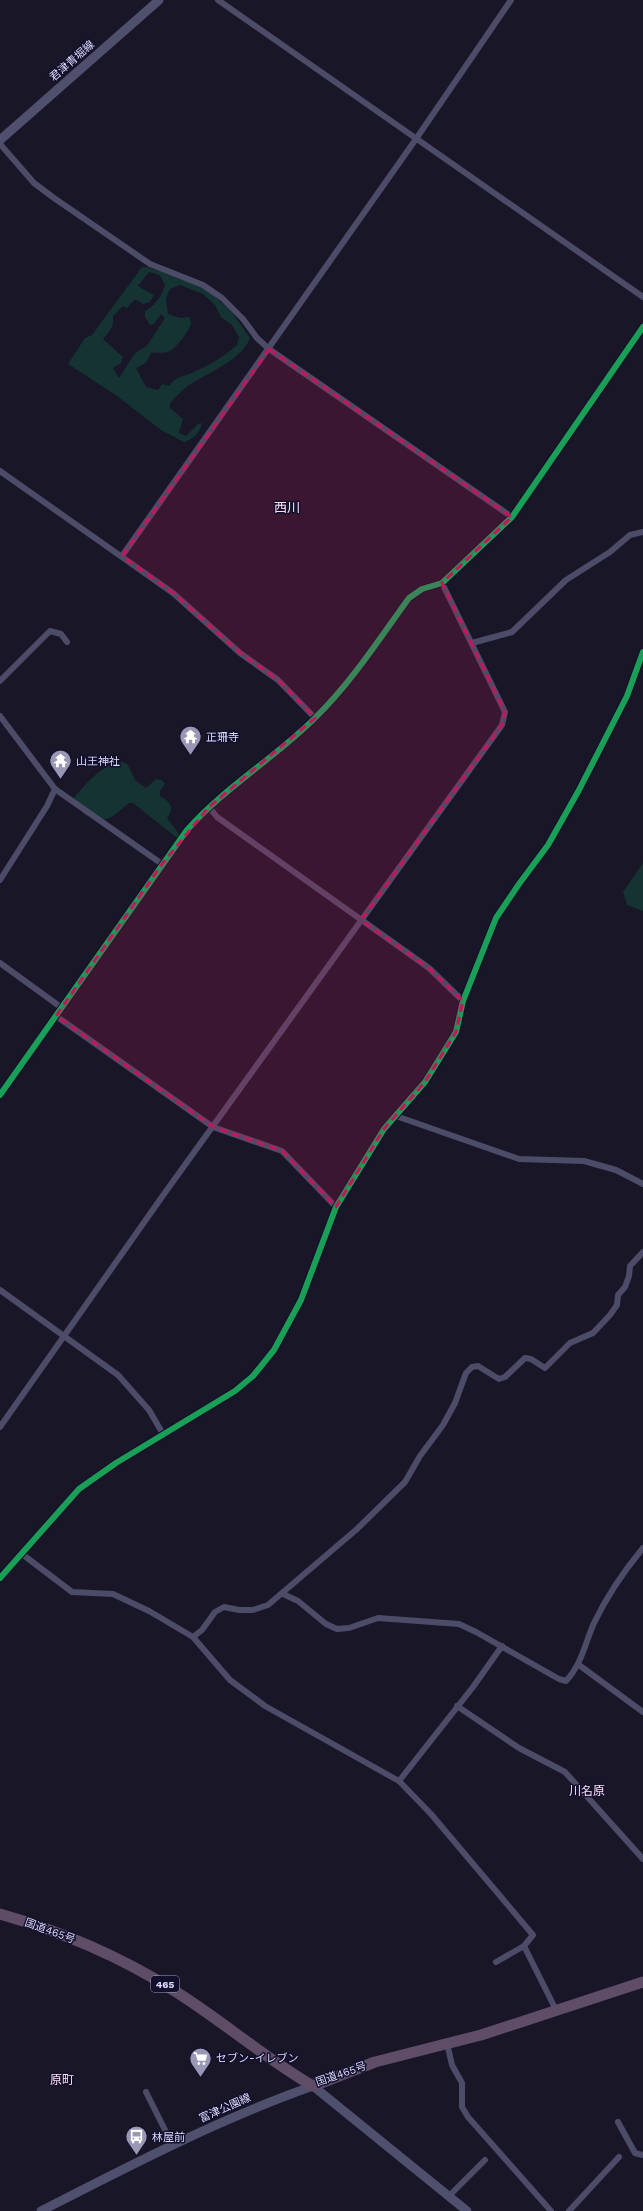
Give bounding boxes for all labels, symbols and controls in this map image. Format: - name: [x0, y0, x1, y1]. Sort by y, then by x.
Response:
- street label: 君津青堀線: [47, 38, 97, 84]
- district label: 西川: [274, 500, 300, 515]
- temple icon: 正珊寺: [178, 724, 204, 757]
- place label: 正珊寺: [206, 731, 239, 744]
- temple icon: 山王神社: [47, 748, 73, 781]
- place label: 山王神社: [76, 755, 120, 768]
- district label: 川名原: [569, 1784, 605, 1798]
- street label: 国道465号: [23, 1916, 77, 1946]
- road number: 465: [151, 1976, 179, 1992]
- supermarket icon: セブン-イレブン: [187, 2045, 213, 2078]
- place label: セブン-イレブン: [216, 2052, 299, 2065]
- street label: 国道465号: [314, 2059, 368, 2089]
- district label: 原町: [50, 2073, 74, 2087]
- street label: 富津公園線: [197, 2091, 253, 2125]
- bus stop icon: 林屋前: [123, 2124, 149, 2157]
- place label: 林屋前: [152, 2131, 185, 2144]

